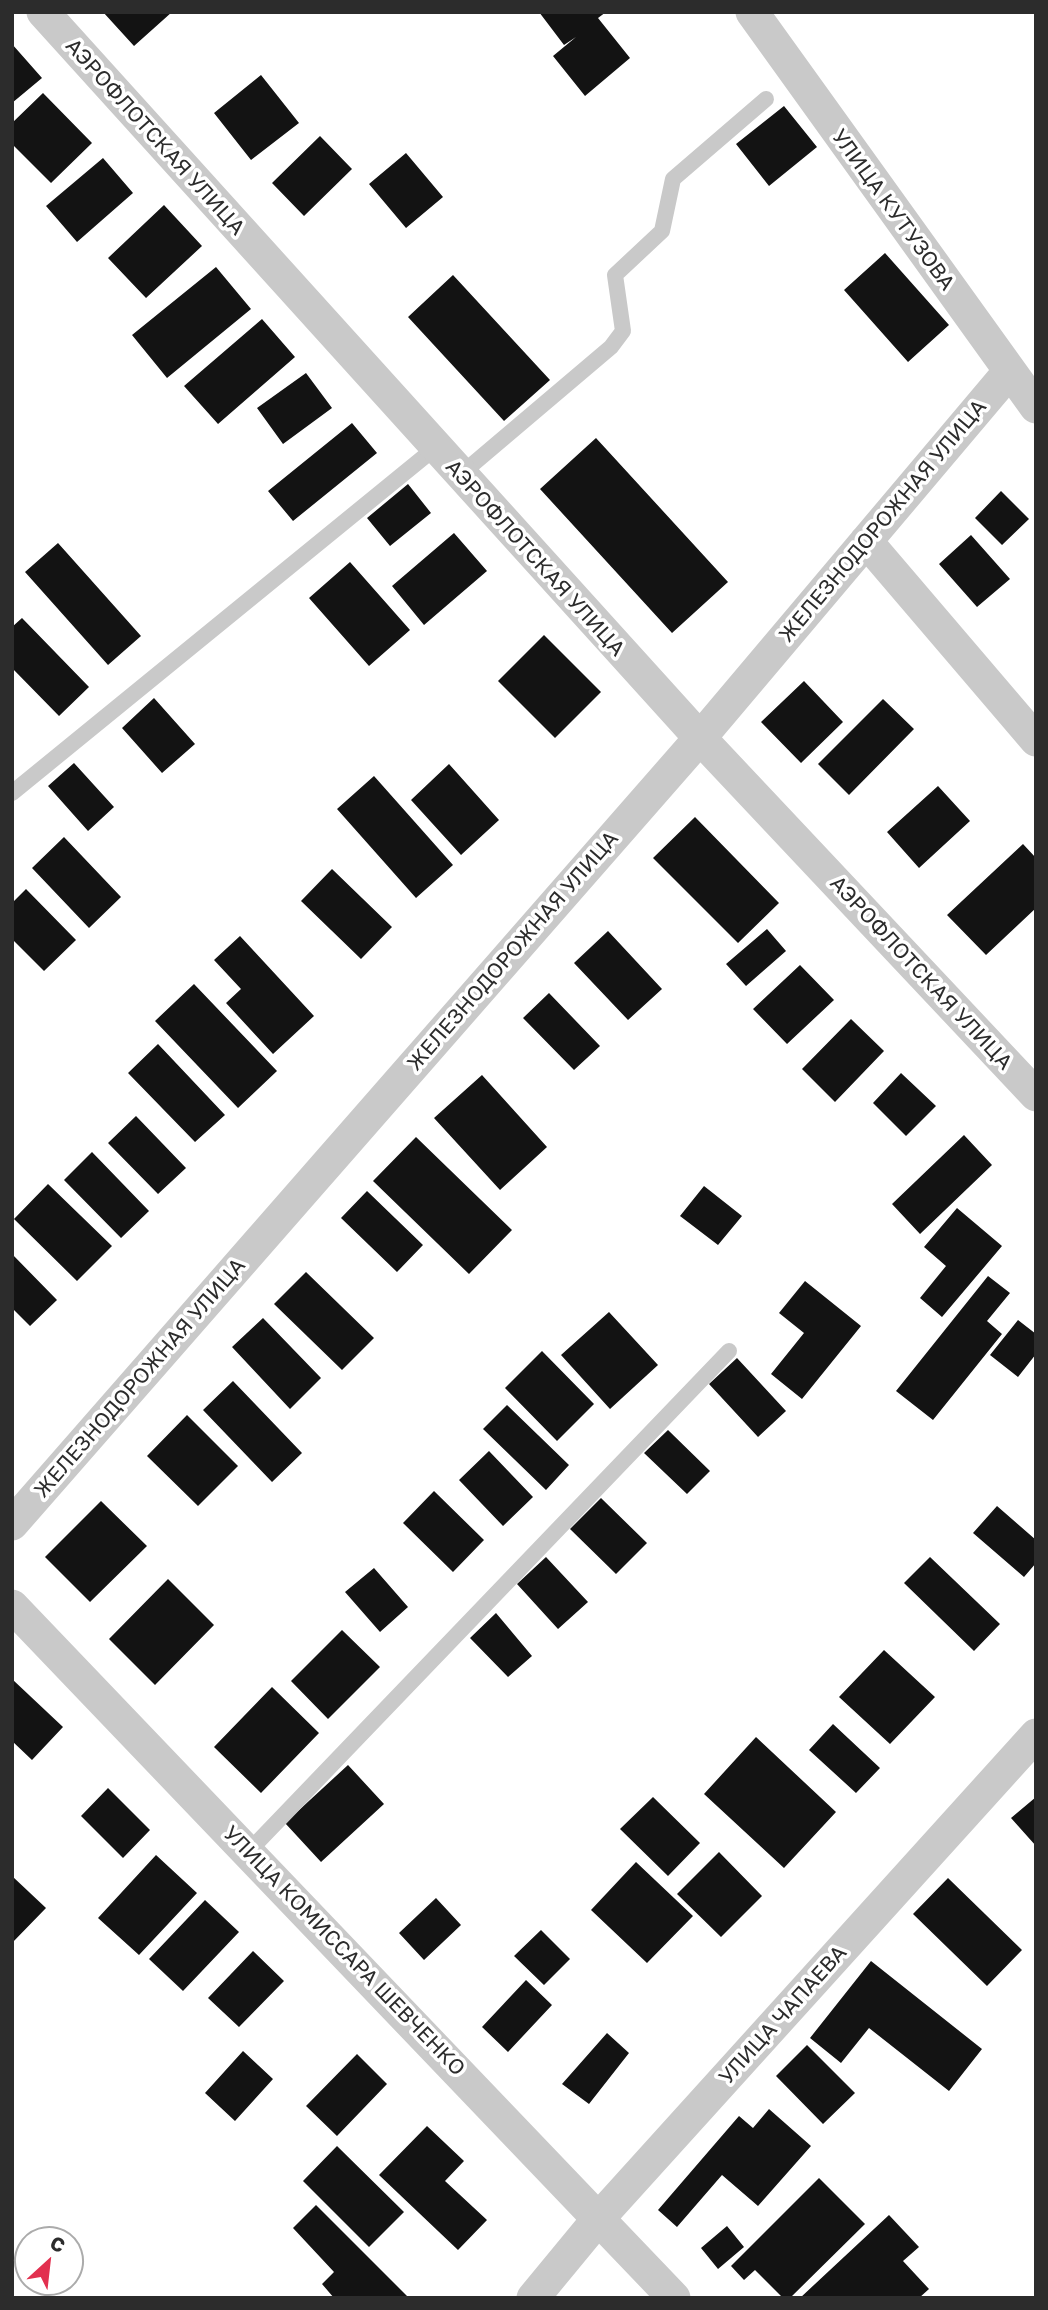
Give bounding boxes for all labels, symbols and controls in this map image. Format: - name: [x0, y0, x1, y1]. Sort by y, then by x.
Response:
- street label: АЭРОФЛОТСКАЯ УЛИЦА: [60, 34, 250, 240]
- street label: УЛИЦА КУТУЗОВА: [826, 125, 960, 295]
- street label: ЖЕЛЕЗНОДОРОЖНАЯ УЛИЦА: [774, 395, 992, 647]
- street label: АЭРОФЛОТСКАЯ УЛИЦА: [440, 455, 630, 661]
- street label: ЖЕЛЕЗНОДОРОЖНАЯ УЛИЦА: [402, 826, 624, 1076]
- street label: АЭРОФЛОТСКАЯ УЛИЦА: [825, 871, 1017, 1075]
- street label: ЖЕЛЕЗНОДОРОЖНАЯ УЛИЦА: [29, 1253, 251, 1503]
- street label: УЛИЦА КОМИССАРА ШЕВЧЕНКО: [218, 1821, 470, 2081]
- street label: УЛИЦА ЧАПАЕВА: [714, 1940, 852, 2090]
- north arrow: [14, 2226, 84, 2296]
- text: С: [47, 2230, 69, 2257]

